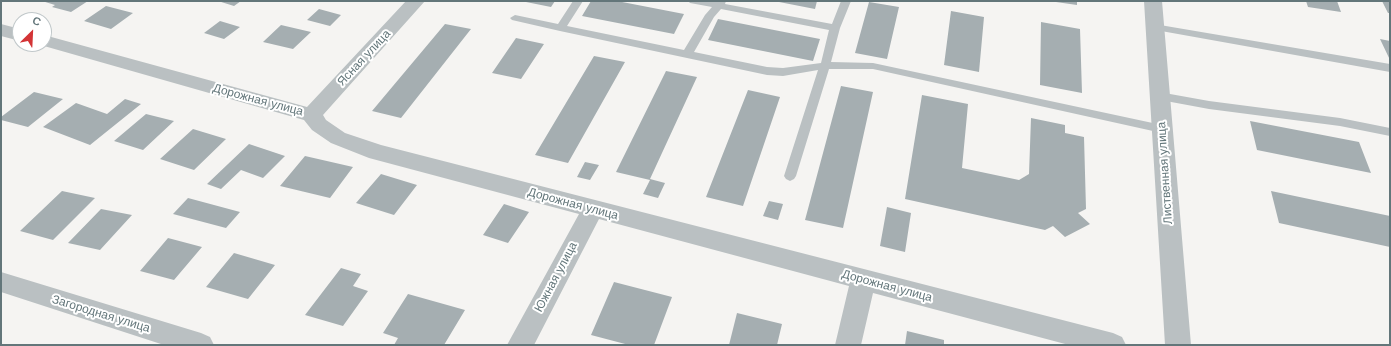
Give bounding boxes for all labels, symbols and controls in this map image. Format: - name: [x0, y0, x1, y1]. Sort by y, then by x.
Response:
- north arrow: [12, 12, 52, 52]
- text: С: [30, 14, 43, 29]
- street label: Ясная улица: [334, 27, 394, 89]
- street label: Дорожная улица: [211, 81, 305, 119]
- street label: Лиственная улица: [1154, 121, 1176, 225]
- street label: Дорожная улица: [526, 185, 620, 223]
- street label: Южная улица: [532, 240, 580, 314]
- street label: Дорожная улица: [840, 267, 934, 305]
- street label: Загородная улица: [50, 292, 152, 336]

